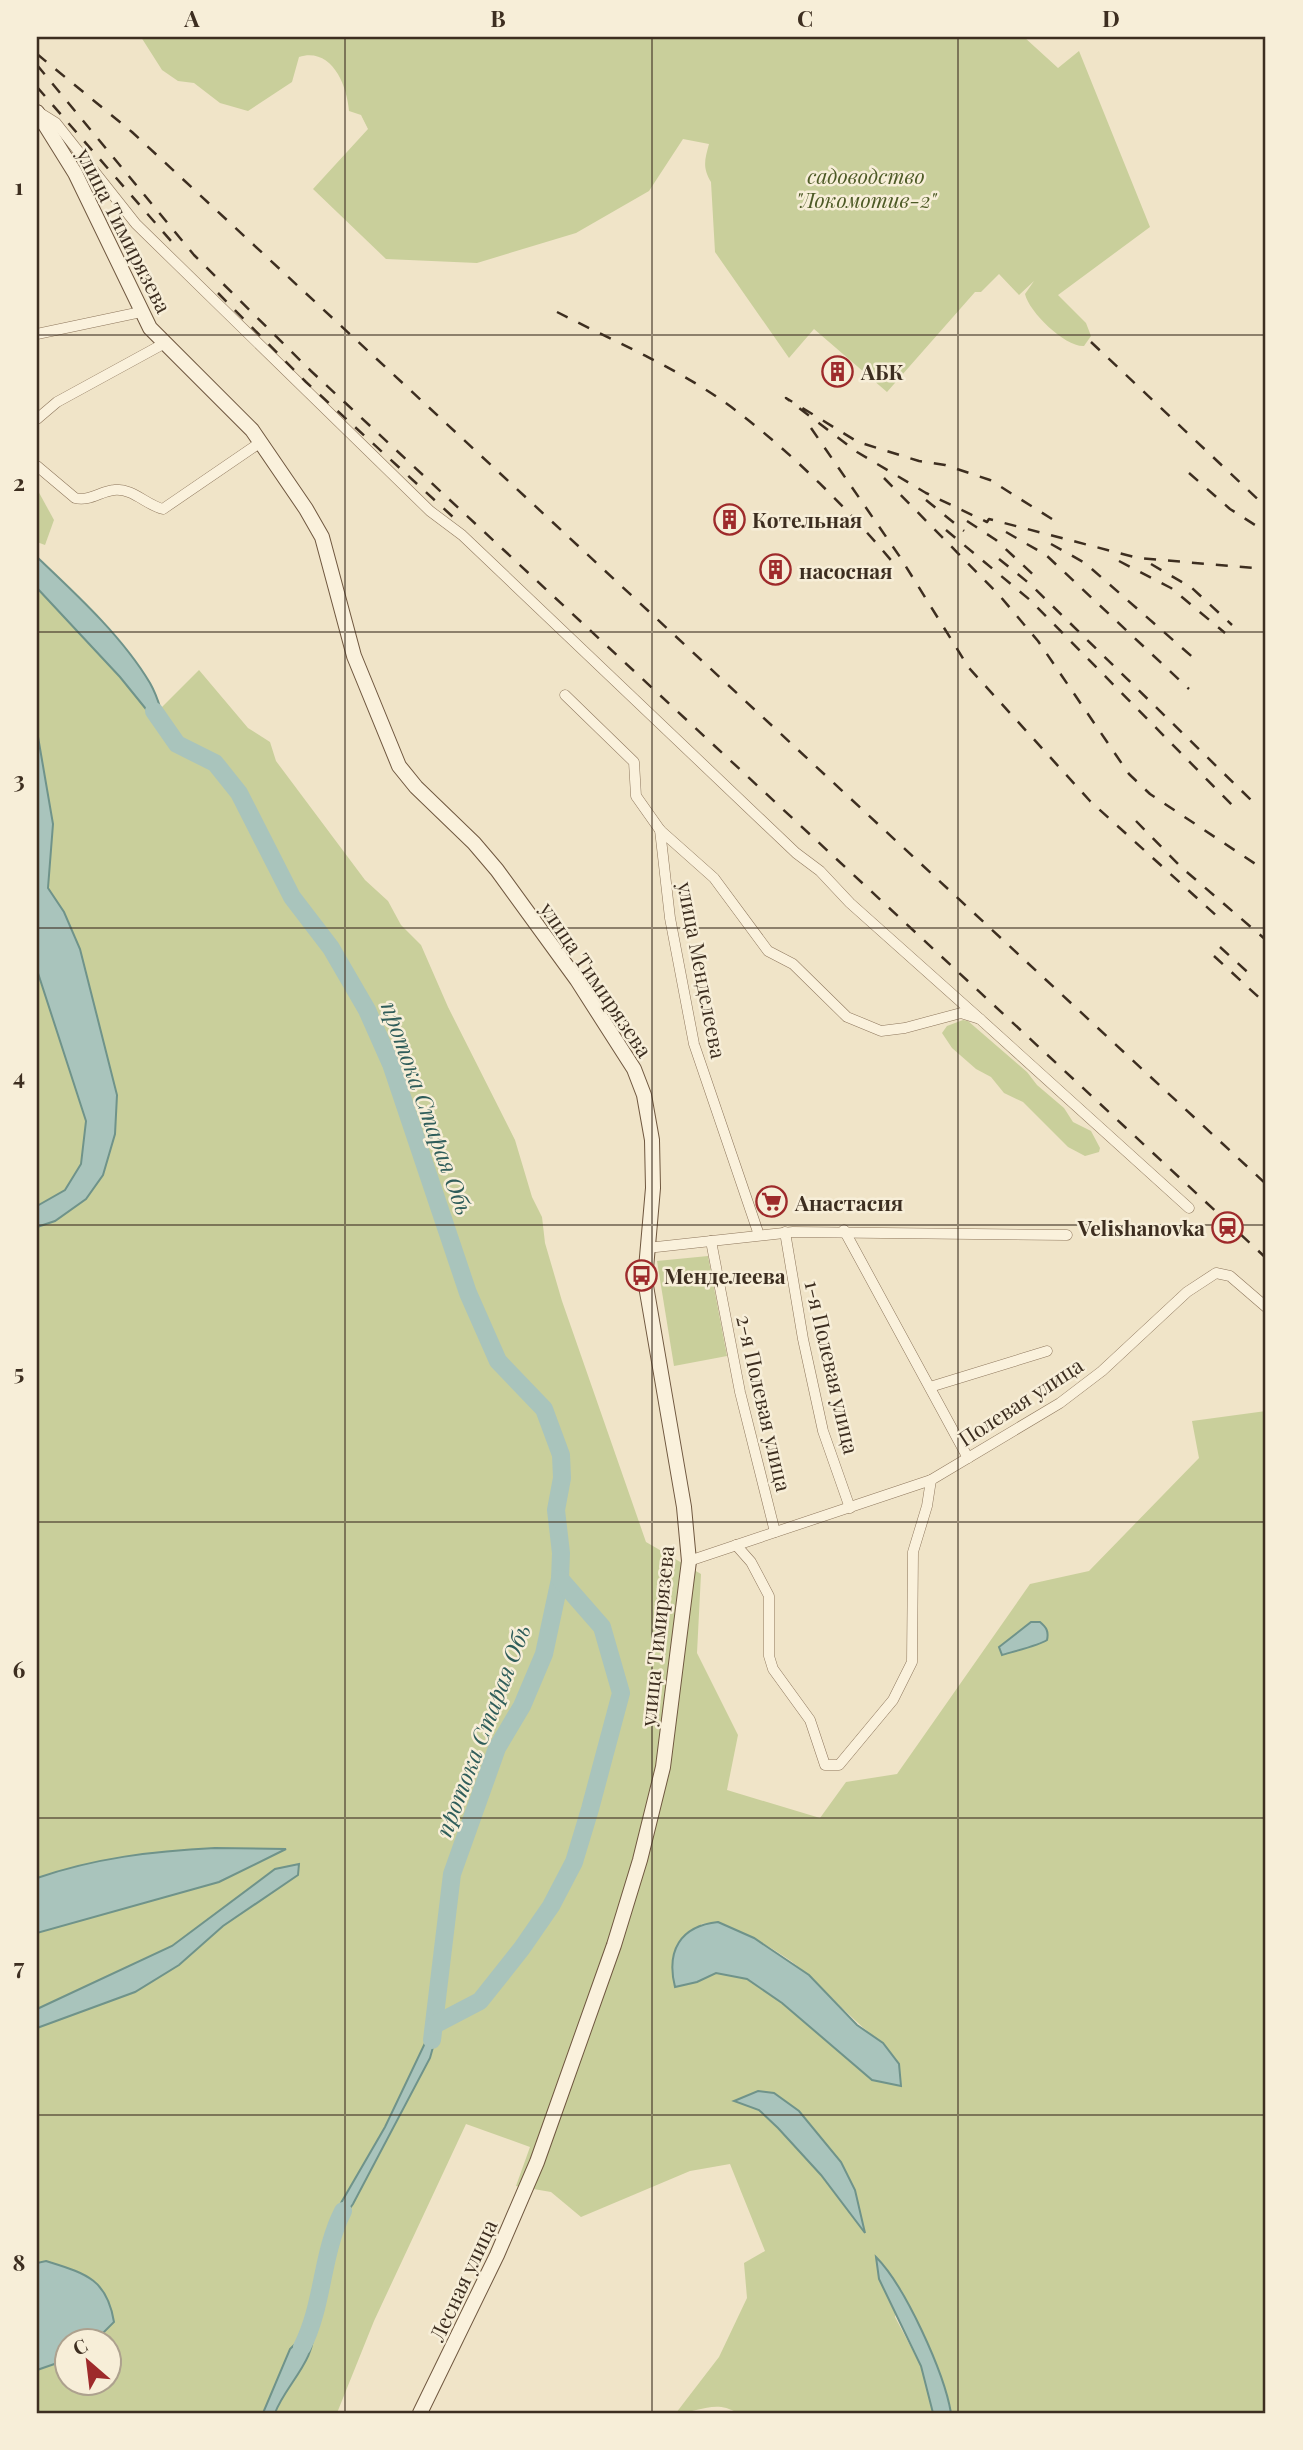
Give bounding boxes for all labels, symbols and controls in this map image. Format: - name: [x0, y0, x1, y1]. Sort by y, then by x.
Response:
- text: A: [183, 2, 200, 33]
- text: B: [490, 2, 506, 33]
- text: C: [797, 2, 813, 33]
- text: D: [1102, 2, 1120, 33]
- street label: улица Тимирязева: [71, 142, 179, 318]
- park label: садоводство "Локомотив-2": [796, 161, 938, 213]
- text: 1: [15, 170, 24, 201]
- building icon: АБК: [821, 354, 855, 388]
- place label: АБК: [860, 357, 904, 385]
- text: 2: [13, 466, 25, 497]
- building icon: Котельная: [712, 502, 746, 536]
- place label: Котельная: [752, 505, 862, 533]
- building icon: насосная: [759, 553, 793, 587]
- place label: насосная: [799, 556, 892, 584]
- text: 3: [13, 763, 25, 794]
- street label: улица Менделеева: [672, 878, 734, 1061]
- street label: улица Тимирязева: [534, 895, 660, 1063]
- water label: протока Старая Обь: [375, 997, 481, 1219]
- text: 4: [13, 1060, 25, 1091]
- supermarket icon: Анастасия: [755, 1185, 789, 1219]
- place label: Анастасия: [794, 1188, 903, 1216]
- station icon: Velishanovka: [1211, 1210, 1245, 1244]
- place label: Velishanovka: [1077, 1213, 1205, 1241]
- bus stop icon: Менделеева: [624, 1258, 658, 1292]
- place label: Менделеева: [664, 1261, 786, 1289]
- street label: 1-я Полевая улица: [799, 1277, 867, 1457]
- street label: 2-я Полевая улица: [731, 1312, 799, 1494]
- street label: Полевая улица: [952, 1350, 1088, 1452]
- text: 5: [14, 1356, 24, 1387]
- street label: улица Тимирязева: [632, 1544, 679, 1729]
- water label: протока Старая Обь: [427, 1619, 537, 1841]
- text: 6: [13, 1653, 26, 1684]
- text: 7: [14, 1950, 25, 1981]
- street label: Лесная улица: [421, 2214, 503, 2346]
- text: 8: [13, 2246, 25, 2277]
- north arrow: [52, 2328, 122, 2398]
- text: С: [68, 2331, 92, 2361]

